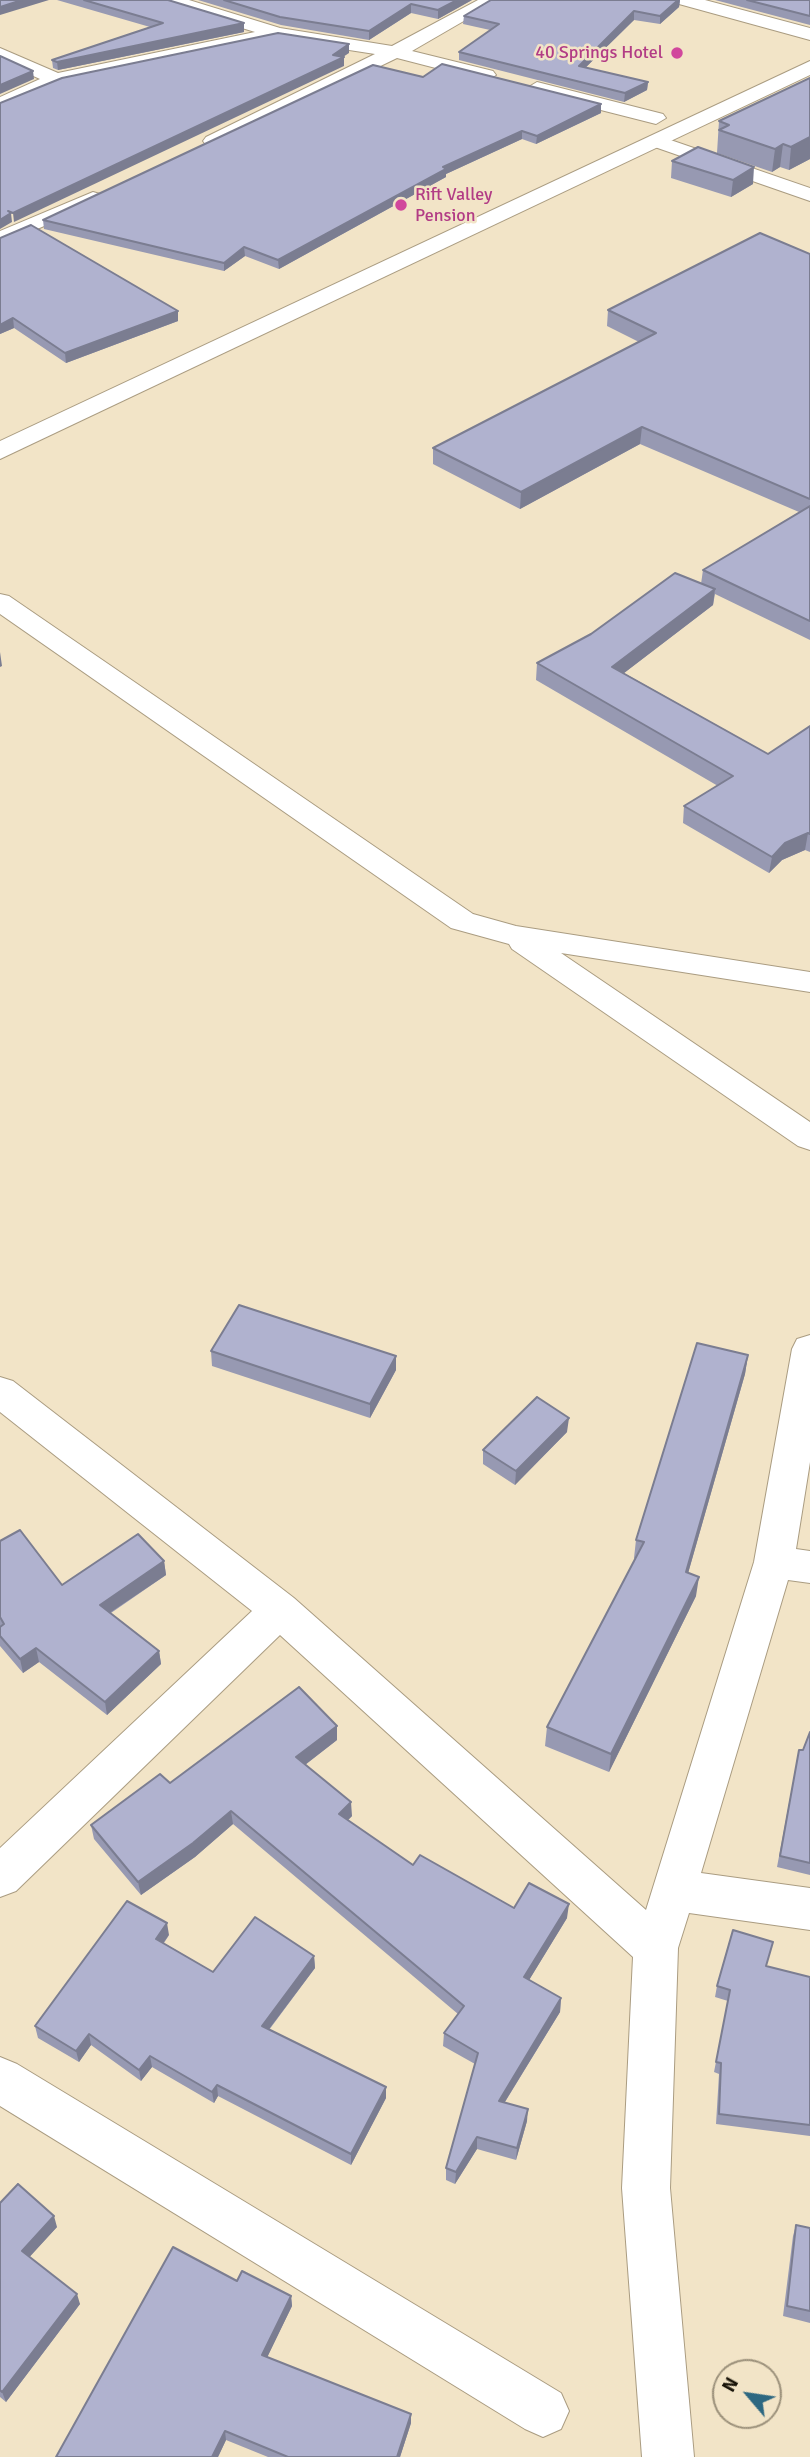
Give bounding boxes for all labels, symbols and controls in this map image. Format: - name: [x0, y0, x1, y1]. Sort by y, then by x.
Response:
- place label: 40 Springs Hotel: [535, 42, 663, 64]
- marker: 40 Springs Hotel: [669, 45, 685, 61]
- place label: Rift Valley Pension: [415, 184, 492, 227]
- marker: Rift Valley Pension: [393, 197, 409, 213]
- north arrow: [712, 2359, 782, 2429]
- text: N: [717, 2373, 744, 2396]

